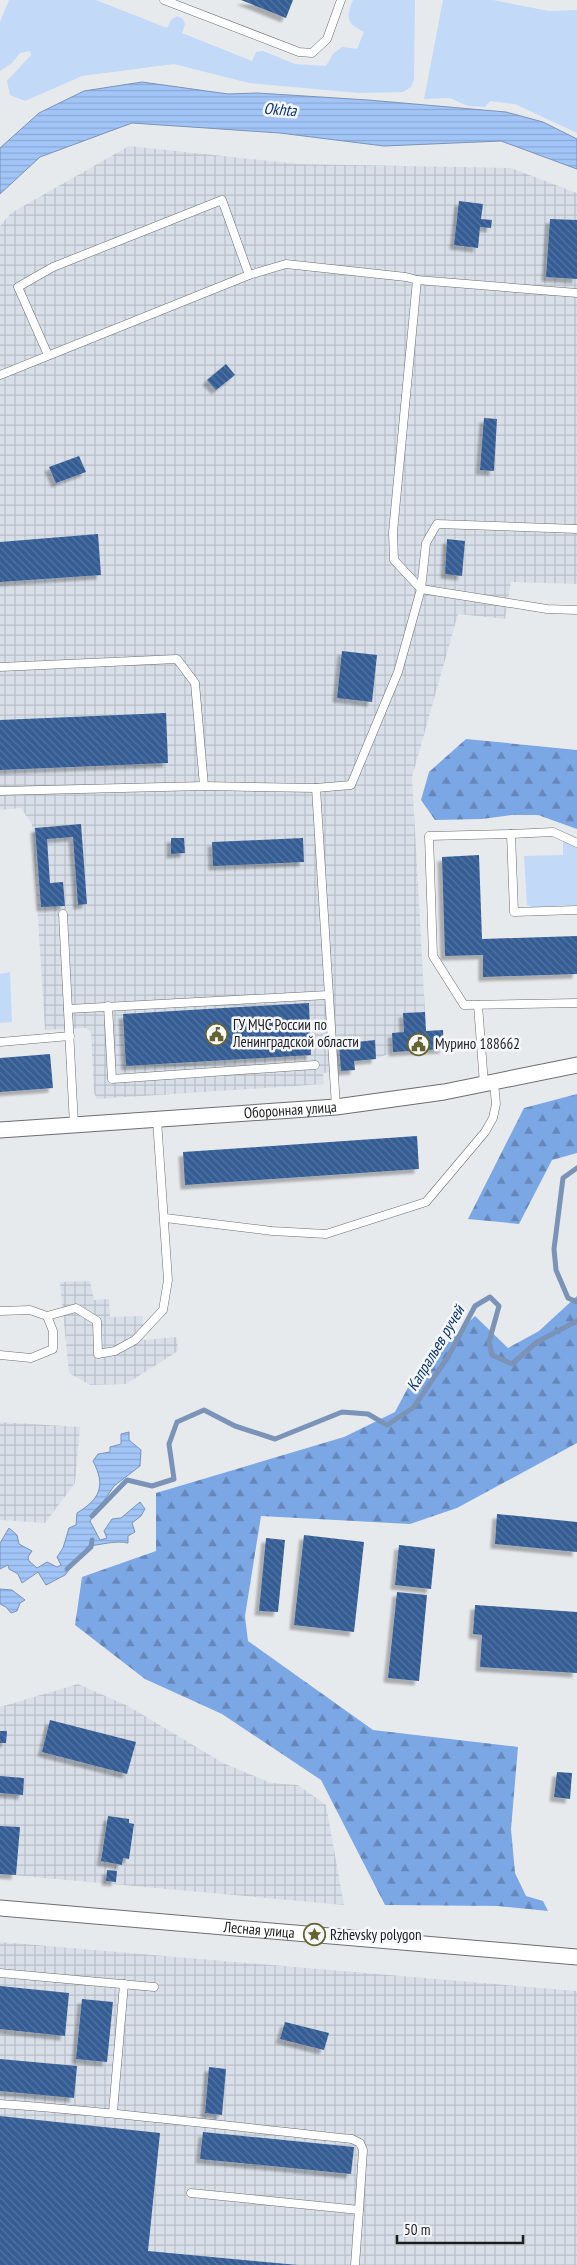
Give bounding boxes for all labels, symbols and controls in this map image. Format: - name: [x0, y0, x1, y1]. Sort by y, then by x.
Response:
- water label: Okhta: [263, 98, 299, 120]
- place label: ГУ МЧС России по Ленинградской области: [232, 1015, 359, 1051]
- public building icon: ГУ МЧС России по Ленинградской области: [205, 1022, 229, 1046]
- public building icon: Мурино 188662: [407, 1032, 431, 1056]
- place label: Мурино 188662: [435, 1034, 520, 1053]
- street label: Оборонная улица: [243, 1097, 337, 1122]
- water label: Капральев ручей: [402, 1300, 469, 1394]
- street label: Лесная улица: [222, 1917, 295, 1942]
- place icon: Rzhevsky polygon: [302, 1923, 326, 1947]
- place label: Rzhevsky polygon: [330, 1925, 422, 1944]
- scale bar: [397, 2212, 523, 2244]
- text: 50 m: [404, 2220, 430, 2239]

